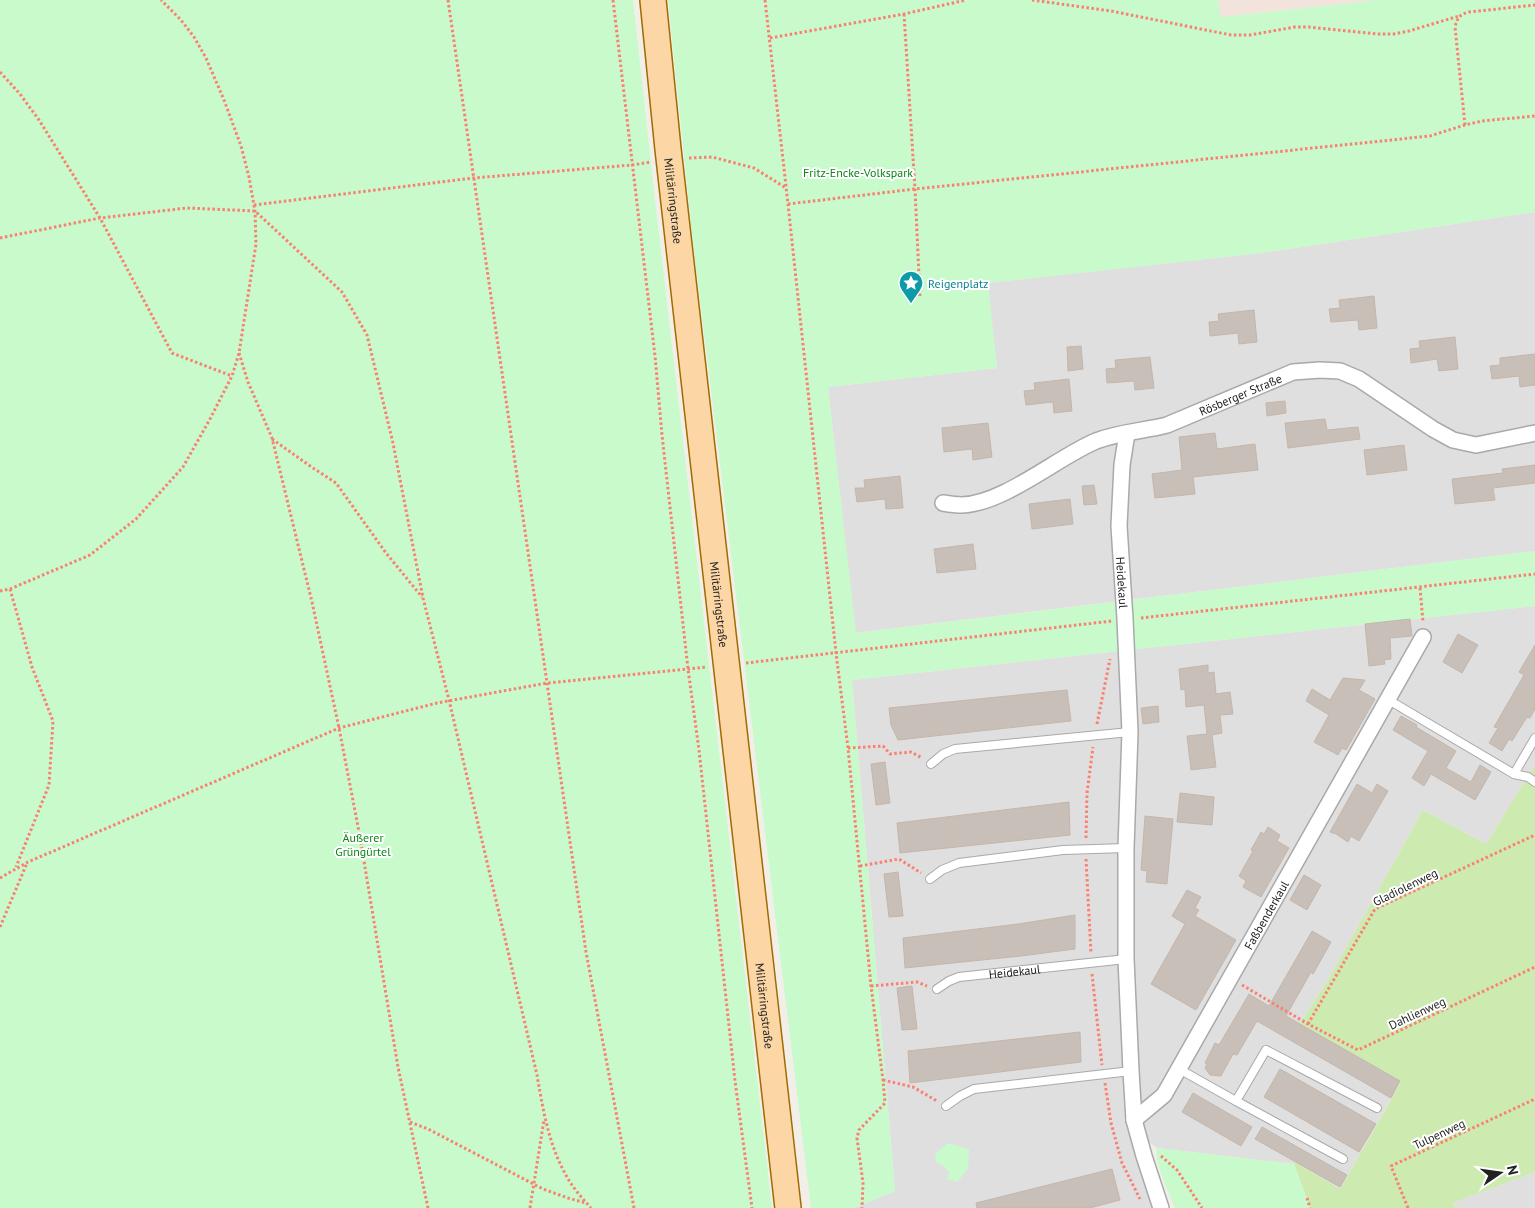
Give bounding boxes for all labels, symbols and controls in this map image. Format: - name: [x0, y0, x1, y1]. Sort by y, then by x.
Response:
- street label: Militärringstraße: [662, 157, 686, 245]
- park label: Fritz-Encke-Volkspark: [803, 165, 913, 180]
- place icon: Reigenplatz: [898, 270, 924, 304]
- place label: Reigenplatz: [928, 276, 988, 291]
- street label: Rösberger Straße: [1197, 370, 1284, 418]
- street label: Heidekaul: [1113, 556, 1132, 609]
- street label: Militärringstraße: [707, 561, 732, 648]
- park label: Äußerer Grüngürtel: [335, 830, 391, 859]
- street label: Gladiolenweg: [1370, 865, 1440, 909]
- street label: Faßbenderkaul: [1240, 877, 1292, 952]
- street label: Heidekaul: [988, 961, 1041, 981]
- street label: Militärringstraße: [753, 962, 777, 1049]
- street label: Dahlienweg: [1386, 993, 1448, 1033]
- street label: Tulpenweg: [1411, 1115, 1467, 1153]
- north arrow: [1475, 1148, 1525, 1198]
- text: N: [1503, 1164, 1522, 1177]

